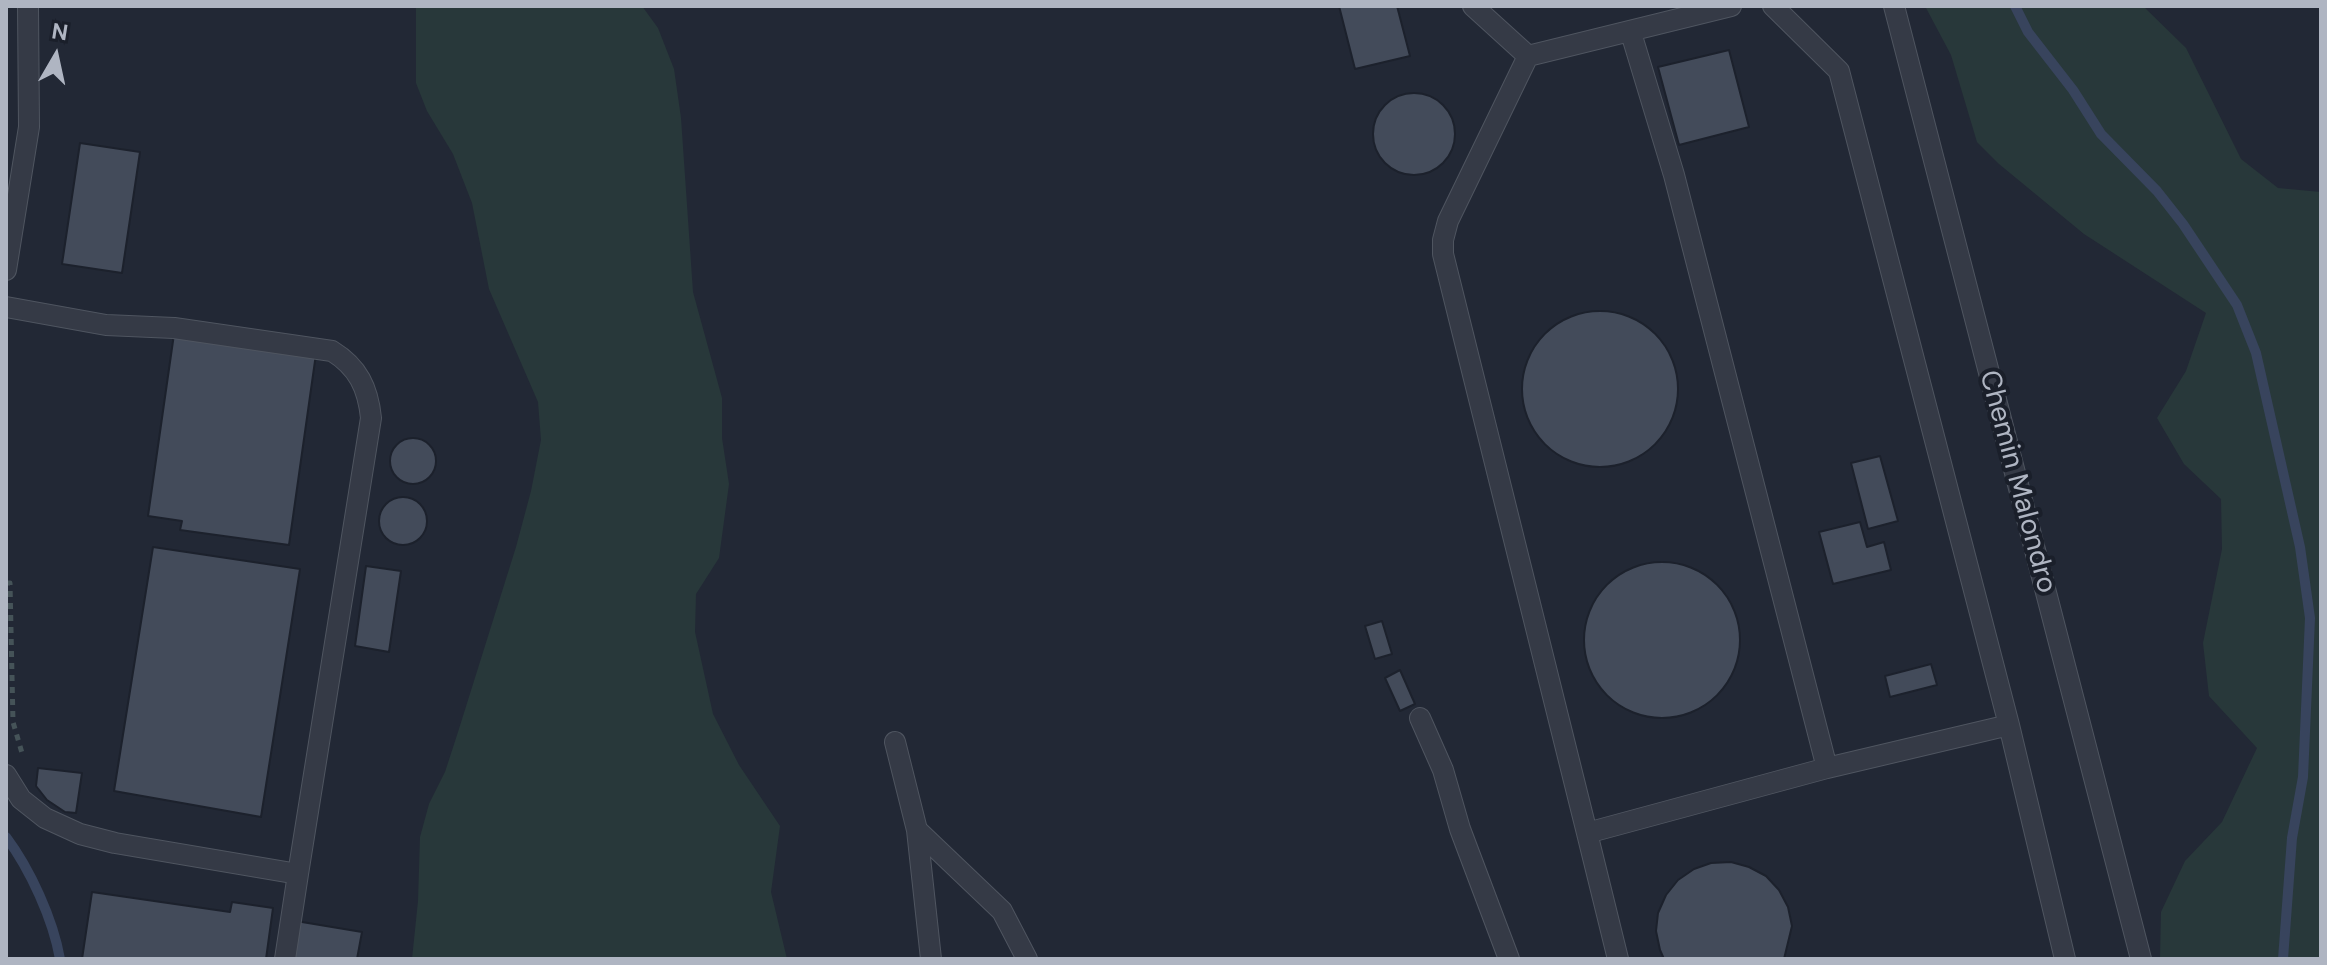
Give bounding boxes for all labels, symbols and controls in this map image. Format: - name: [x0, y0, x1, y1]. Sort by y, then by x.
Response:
- north arrow: [16, 16, 96, 96]
- text: N: [50, 16, 70, 47]
- street label: Chemin Malondro: [1971, 367, 2063, 597]

